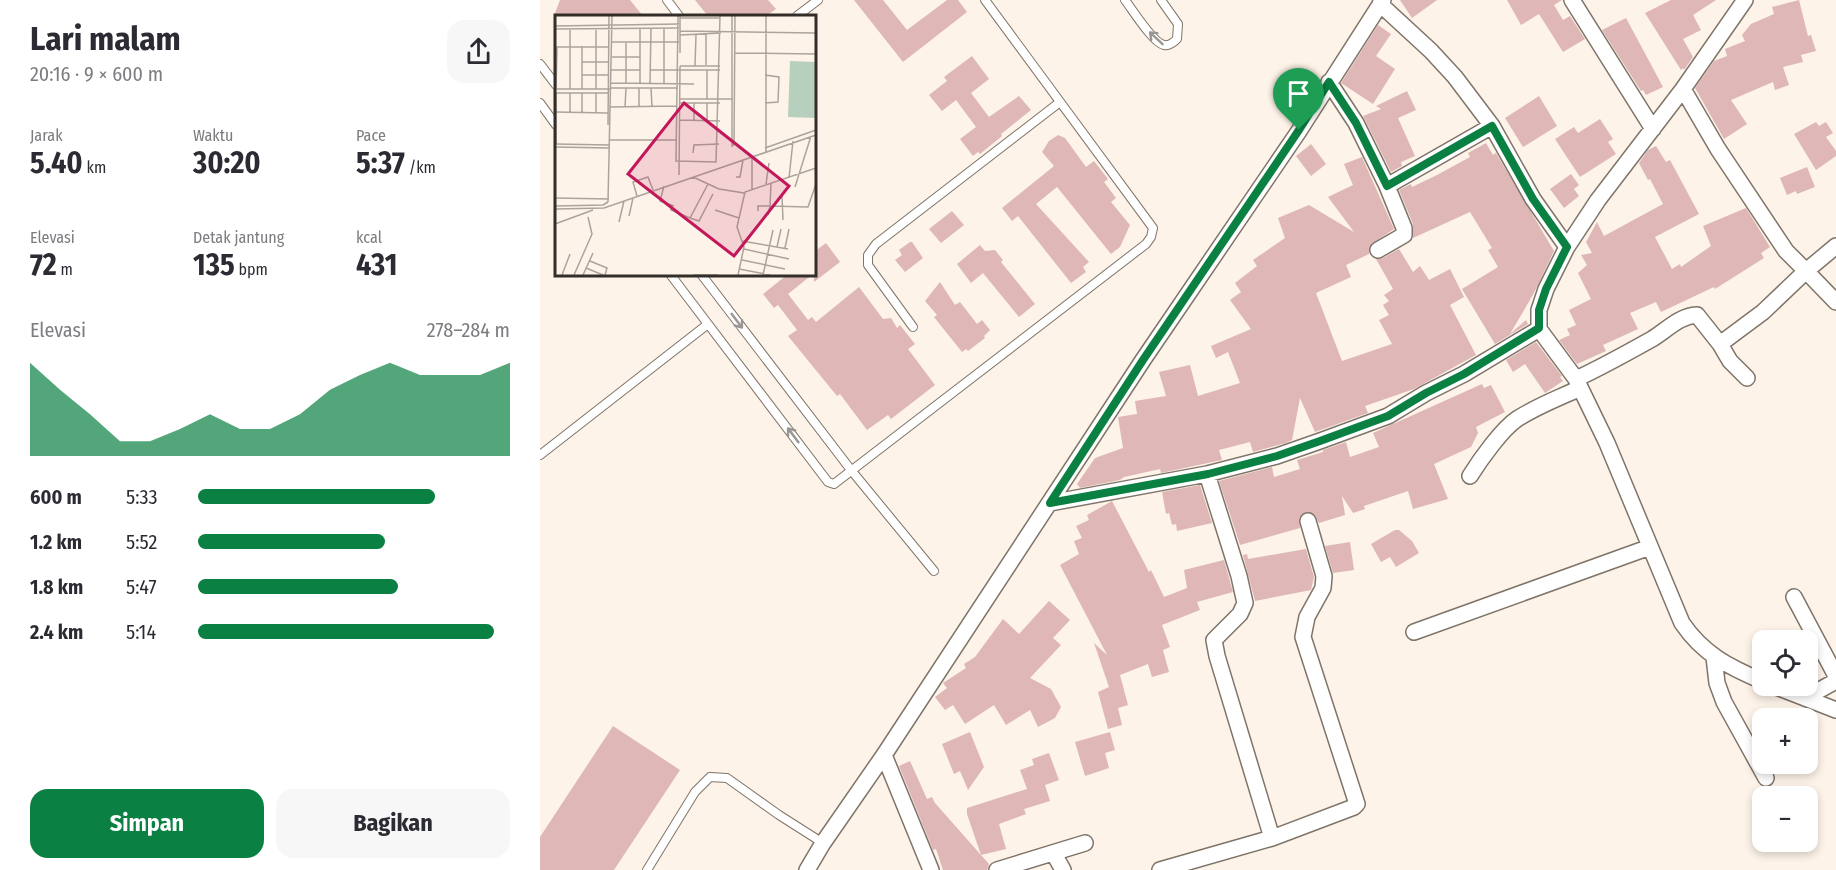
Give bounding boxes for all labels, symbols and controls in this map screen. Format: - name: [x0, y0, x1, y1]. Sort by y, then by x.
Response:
- inset map: [555, 15, 816, 276]
- text: Lari malam: [30, 19, 181, 59]
- button: share: [447, 20, 510, 83]
- one-way arrow: [1149, 31, 1164, 45]
- text: 20:16 · 9 × 600 m: [30, 62, 163, 86]
- pin: [1273, 68, 1324, 130]
- icon: arrive: [1282, 77, 1315, 110]
- text: Jarak: [30, 126, 63, 145]
- text: Waktu: [193, 126, 233, 145]
- text: Pace: [356, 126, 386, 145]
- text: 5.40: [30, 145, 83, 181]
- text: 30:20: [193, 145, 261, 181]
- text: 5:37: [356, 145, 405, 181]
- text: km: [83, 158, 106, 177]
- text: /km: [405, 158, 436, 177]
- text: Elevasi: [30, 228, 75, 247]
- text: Detak jantung: [193, 228, 284, 247]
- text: kcal: [356, 228, 382, 247]
- text: 72: [30, 247, 57, 283]
- text: 135: [193, 247, 235, 283]
- text: 431: [356, 247, 397, 283]
- text: m: [57, 260, 73, 279]
- text: bpm: [235, 260, 268, 279]
- one-way arrow: [730, 313, 743, 329]
- text: Elevasi: [30, 318, 86, 342]
- text: 278–284 m: [427, 318, 510, 342]
- one-way arrow: [787, 428, 799, 444]
- text: 600 m: [30, 485, 82, 509]
- text: 5:33: [126, 485, 158, 509]
- text: 1.2 km: [30, 530, 82, 554]
- text: 5:52: [126, 530, 157, 554]
- text: 1.8 km: [30, 575, 83, 599]
- text: 5:47: [126, 575, 157, 599]
- text: 2.4 km: [30, 620, 83, 644]
- text: 5:14: [126, 620, 156, 644]
- map controls: [1752, 630, 1818, 852]
- button: locate: [1752, 630, 1818, 696]
- button: +: [1752, 708, 1818, 774]
- button: −: [1752, 786, 1818, 852]
- button: Simpan: [30, 789, 264, 858]
- button: Bagikan: [276, 789, 510, 858]

